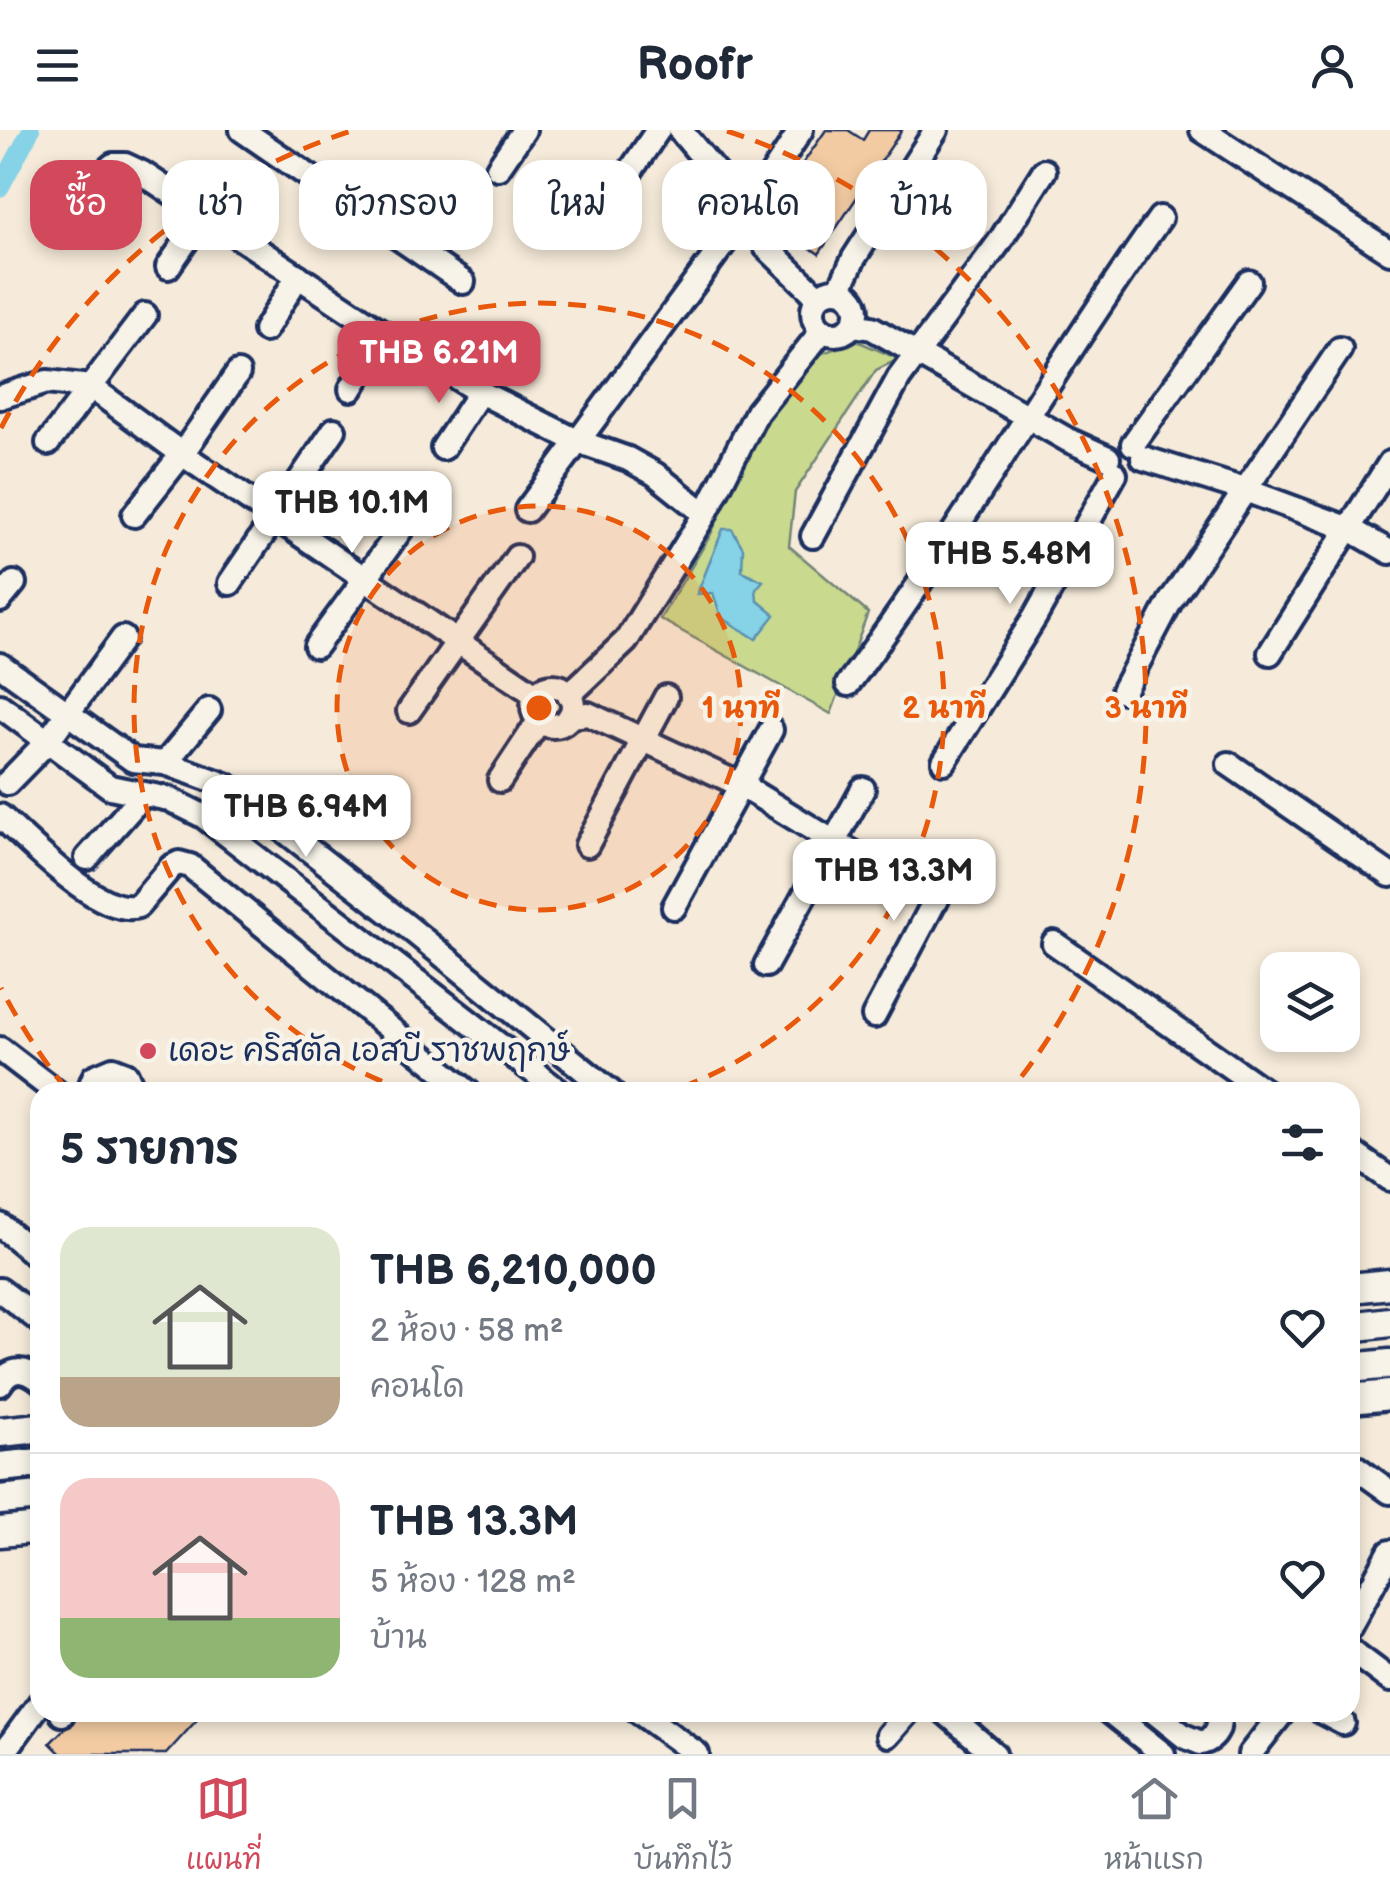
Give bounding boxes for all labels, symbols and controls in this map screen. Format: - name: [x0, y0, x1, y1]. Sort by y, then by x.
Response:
- icon: menu: [30, 38, 85, 93]
- text: Roofr: [637, 38, 753, 93]
- icon: person: [1305, 38, 1360, 93]
- chip: ซื้อ: [30, 160, 142, 250]
- chip: เช่า: [162, 160, 279, 250]
- chip: ตัวกรอง: [299, 160, 493, 250]
- chip: ใหม่: [513, 160, 642, 250]
- chip: คอนโด: [662, 160, 835, 250]
- chip: บ้าน: [855, 160, 987, 250]
- pin: THB 6.21M: [325, 321, 553, 406]
- text: THB 6.21M: [359, 334, 519, 373]
- pin: THB 10.1M: [238, 471, 466, 556]
- text: THB 10.1M: [275, 484, 429, 523]
- pin: THB 5.48M: [896, 522, 1124, 607]
- text: THB 5.48M: [928, 535, 1092, 574]
- text: 1 นาที: [702, 689, 781, 727]
- text: 2 นาที: [902, 689, 986, 727]
- text: 3 นาที: [1104, 689, 1188, 727]
- centre of rings: [521, 690, 557, 726]
- pin: THB 6.94M: [192, 775, 420, 860]
- text: THB 6.94M: [224, 788, 388, 827]
- pin: THB 13.3M: [780, 839, 1008, 924]
- text: THB 13.3M: [815, 852, 973, 891]
- map controls: [1260, 952, 1360, 1052]
- button: layers: [1260, 952, 1360, 1052]
- place label: เดอะ คริสตัล เอสบี ราชพฤกษ์: [168, 1029, 571, 1072]
- marker: เดอะ คริสตัล เอสบี ราชพฤกษ์: [137, 1040, 159, 1062]
- icon: filters: [1275, 1115, 1330, 1170]
- text: 5 รายการ: [60, 1125, 239, 1176]
- text: THB 6,210,000: [370, 1246, 657, 1297]
- icon: home: [140, 1267, 260, 1387]
- icon: heart: [1275, 1300, 1330, 1355]
- text: 2 ห้อง · 58 m²: [370, 1312, 563, 1351]
- text: คอนโด: [370, 1368, 464, 1407]
- text: THB 13.3M: [370, 1497, 578, 1548]
- icon: home: [140, 1518, 260, 1638]
- icon: heart: [1275, 1551, 1330, 1606]
- text: 5 ห้อง · 128 m²: [370, 1563, 576, 1602]
- text: บ้าน: [370, 1619, 427, 1658]
- tab: แผนที่: [186, 1771, 262, 1880]
- tab: บันทึกไว้: [634, 1771, 732, 1880]
- tab: หน้าแรก: [1104, 1771, 1204, 1880]

